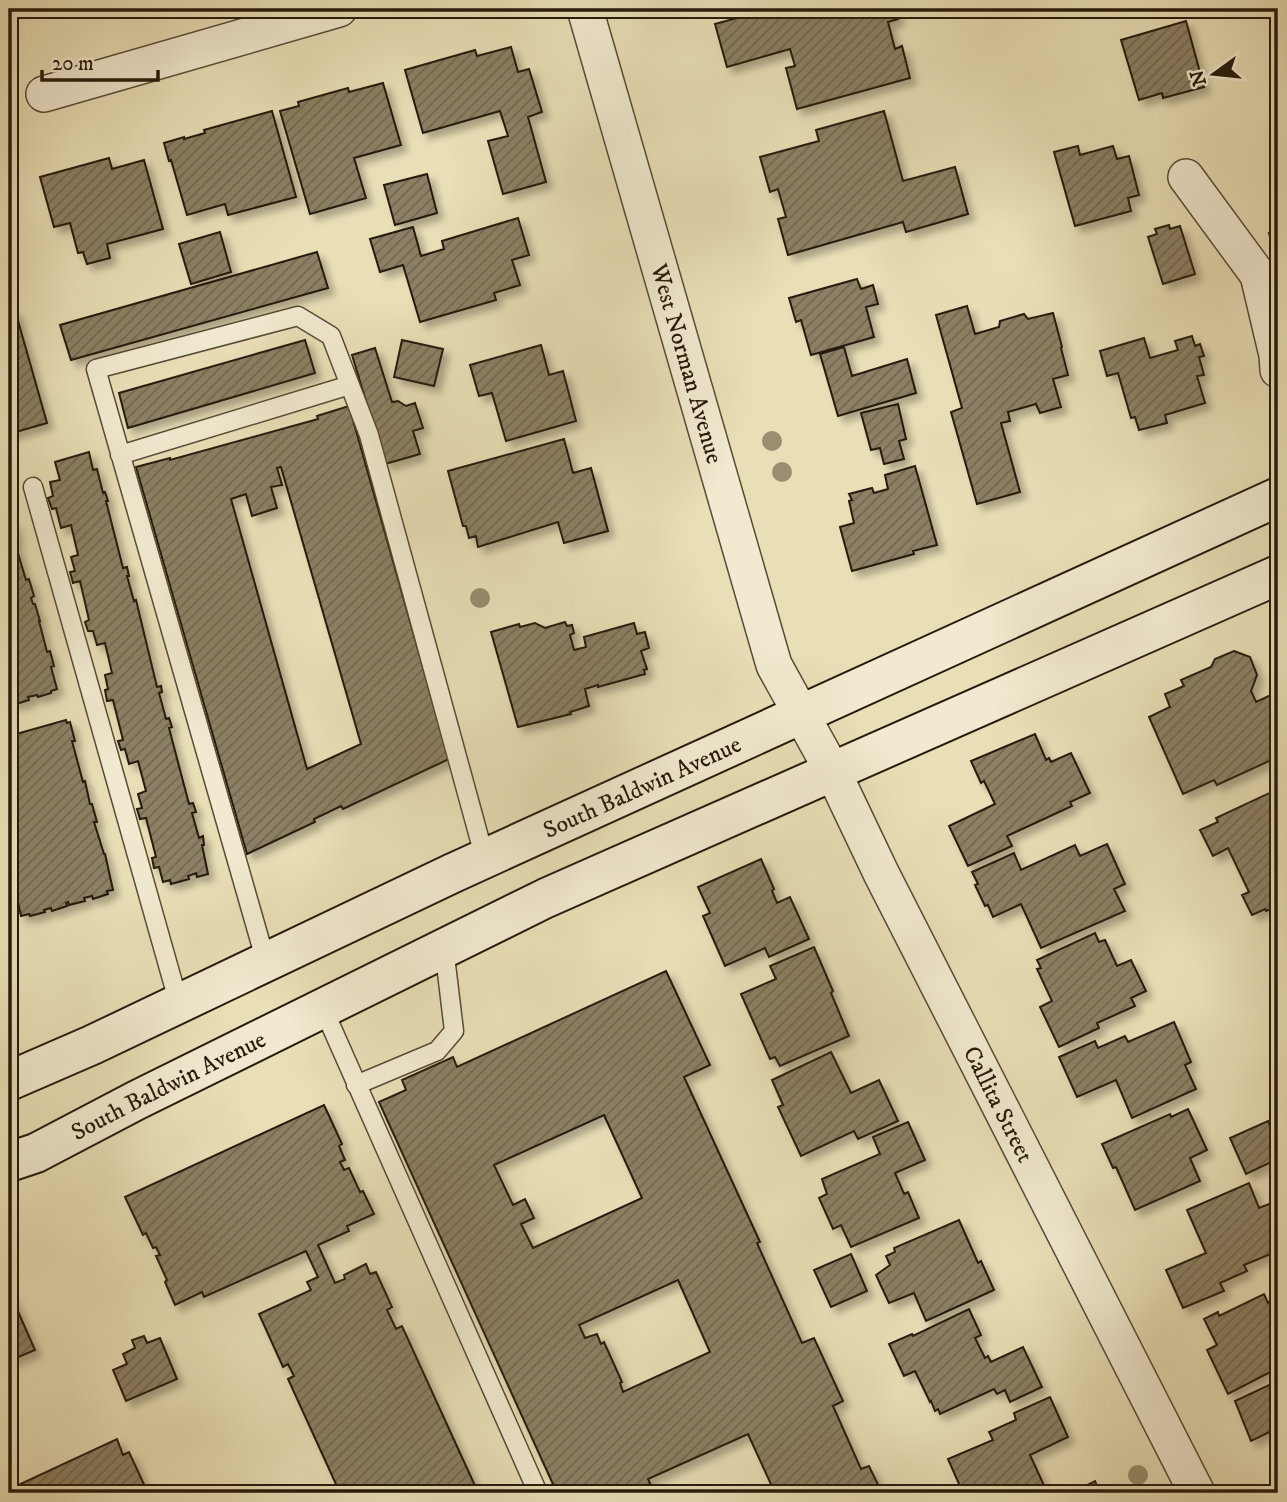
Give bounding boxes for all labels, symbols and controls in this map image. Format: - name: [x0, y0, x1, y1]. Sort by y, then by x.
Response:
- scale bar: [42, 38, 158, 82]
- north arrow: [1178, 38, 1248, 108]
- text: 20 m: [52, 51, 94, 77]
- text: N: [1186, 67, 1212, 89]
- street label: West Norman Avenue: [643, 260, 729, 467]
- street label: South Baldwin Avenue: [539, 730, 746, 846]
- street label: South Baldwin Avenue: [66, 1025, 271, 1148]
- street label: Callita Street: [956, 1041, 1040, 1168]

